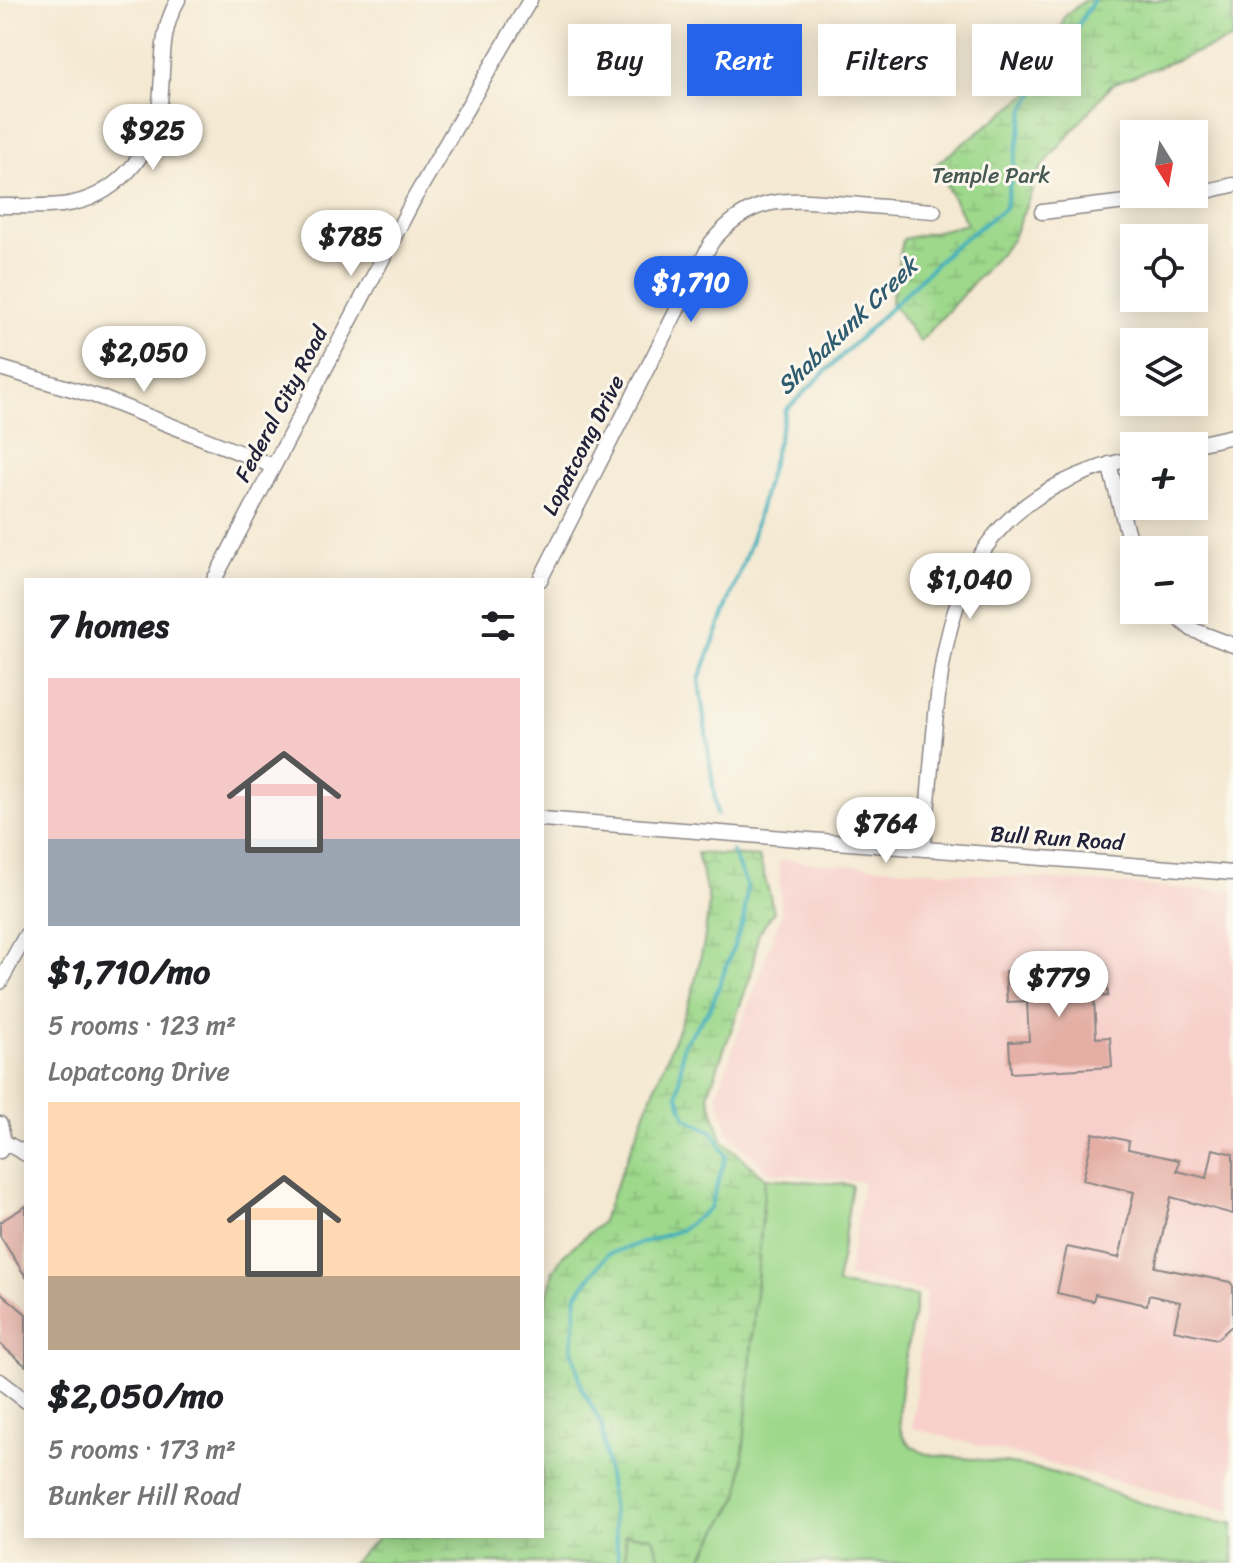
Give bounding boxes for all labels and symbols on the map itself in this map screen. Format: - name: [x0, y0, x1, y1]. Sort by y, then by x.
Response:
- pin: $925: [106, 104, 200, 172]
- north arrow: [1120, 120, 1208, 208]
- park label: Temple Park: [932, 156, 1051, 195]
- pin: $785: [304, 210, 398, 278]
- water label: Shabakunk Creek: [766, 245, 930, 405]
- pin: $1,710: [626, 256, 756, 324]
- street label: Federal City Road: [223, 318, 339, 489]
- pin: $2,050: [79, 326, 209, 394]
- street label: Lopatcong Drive: [531, 368, 635, 522]
- pin: $1,040: [905, 553, 1035, 621]
- pin: $764: [839, 797, 933, 865]
- street label: Bull Run Road: [989, 814, 1126, 862]
- pin: $779: [1012, 951, 1106, 1019]

